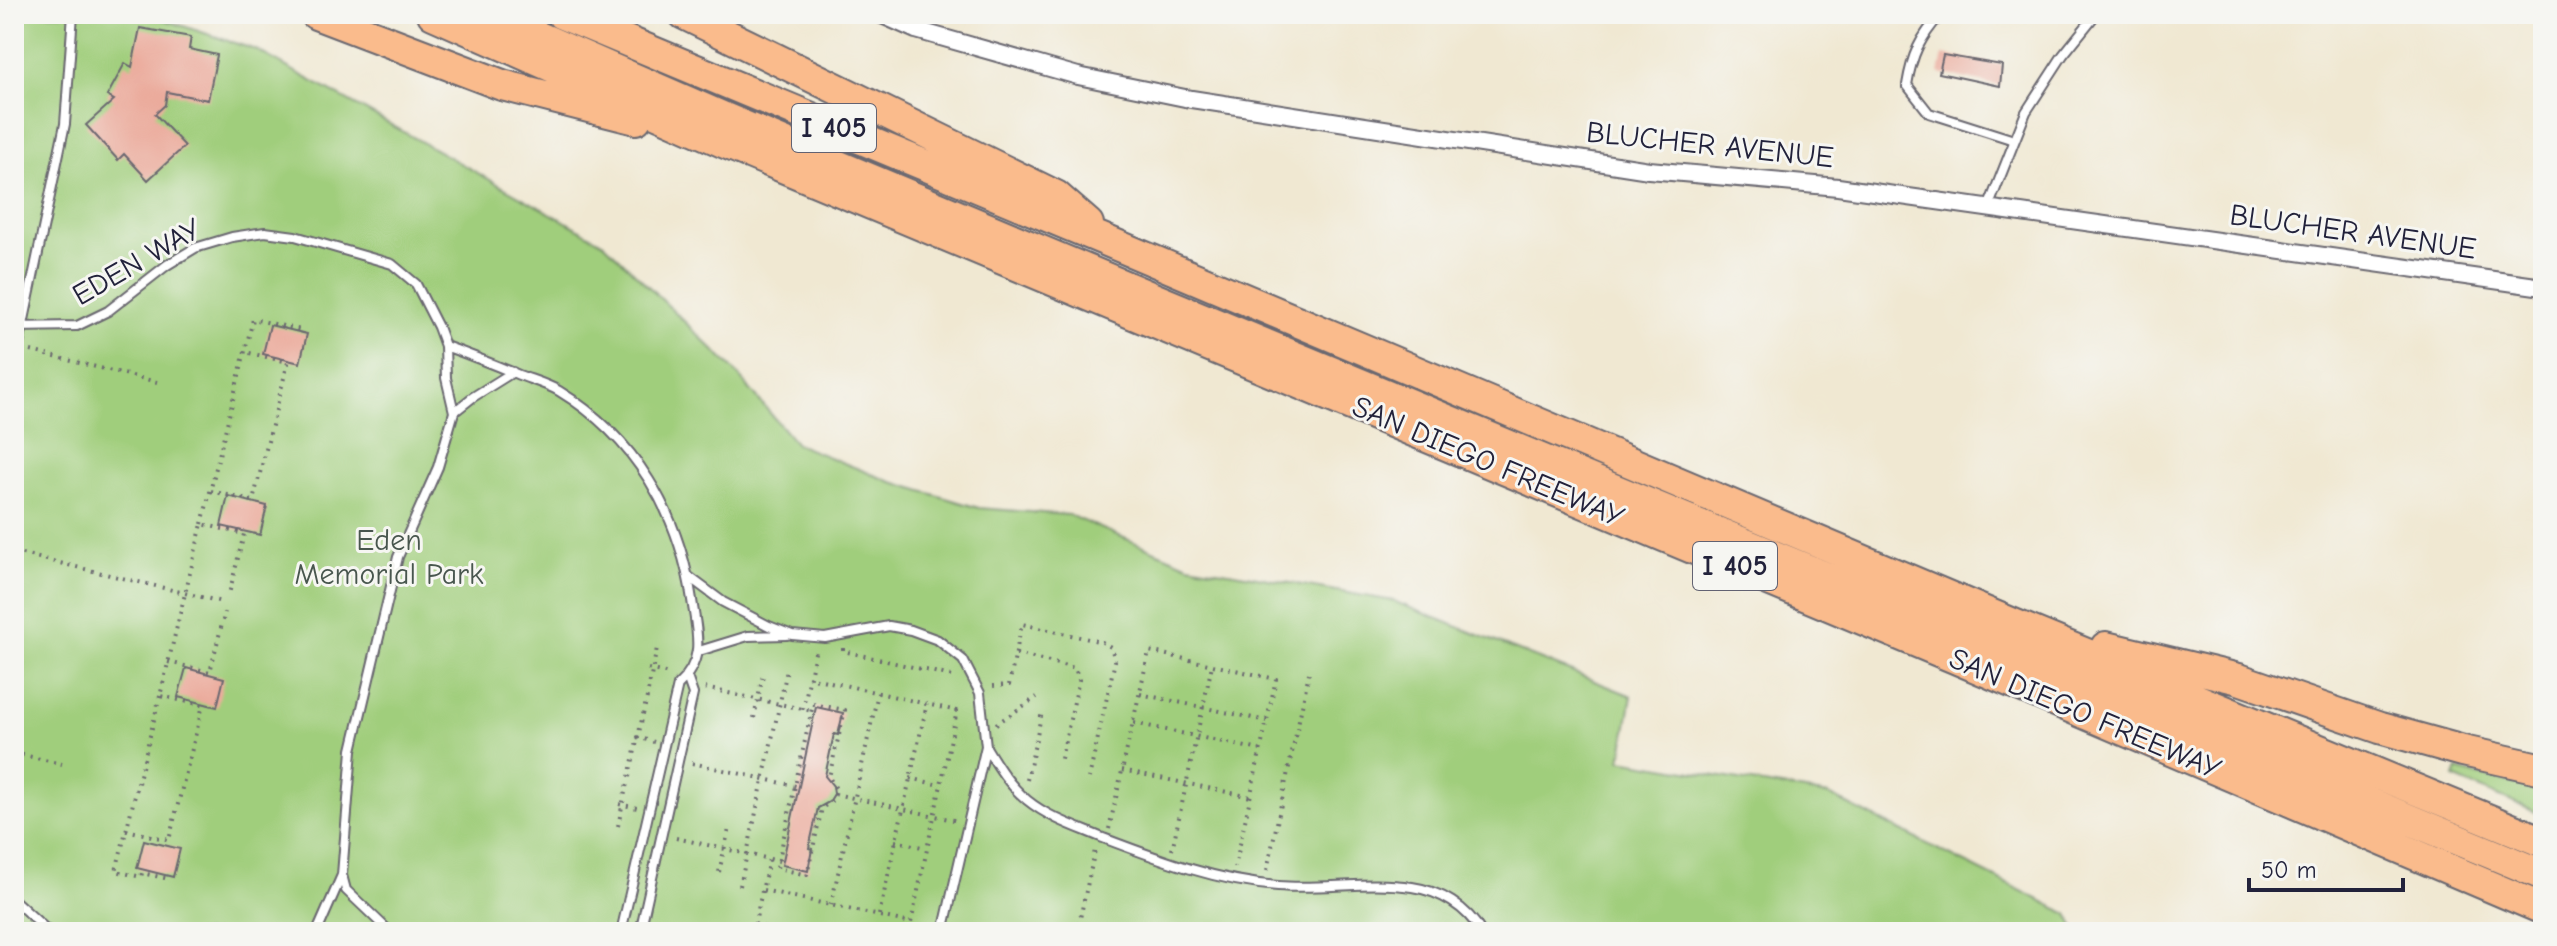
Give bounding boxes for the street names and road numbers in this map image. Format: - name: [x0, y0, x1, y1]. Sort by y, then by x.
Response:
- road number: I 405: [792, 104, 876, 152]
- street label: BLUCHER AVENUE: [1585, 115, 1835, 175]
- street label: BLUCHER AVENUE: [2228, 197, 2478, 267]
- street label: EDEN WAY: [66, 211, 208, 313]
- street label: SAN DIEGO FREEWAY: [1347, 389, 1629, 535]
- road number: I 405: [1693, 542, 1777, 590]
- street label: SAN DIEGO FREEWAY: [1944, 641, 2226, 787]

